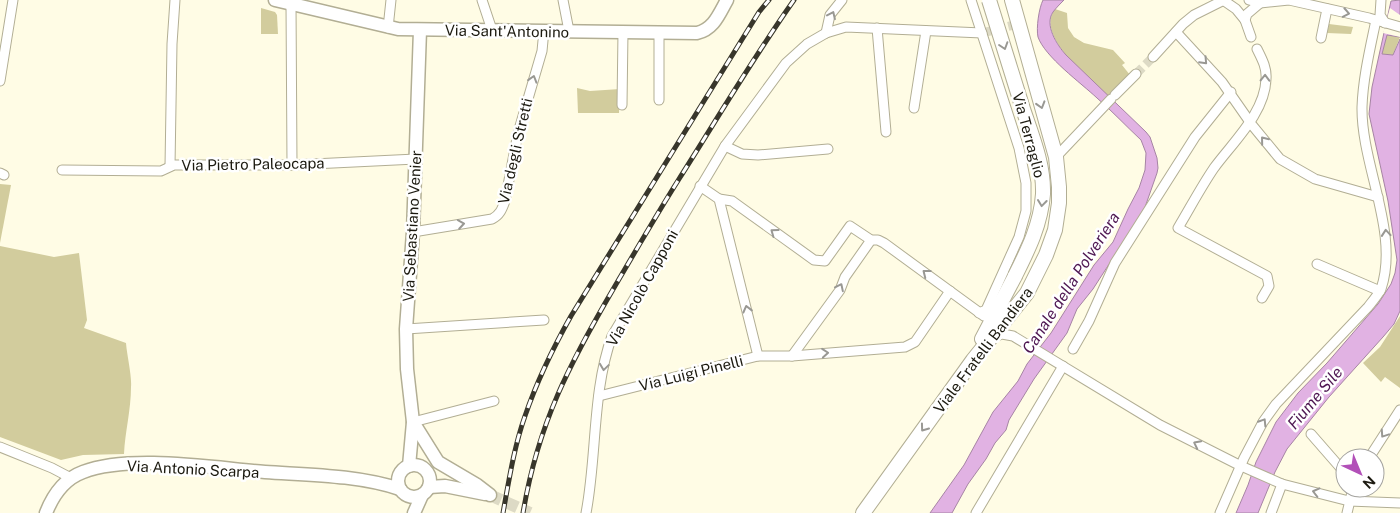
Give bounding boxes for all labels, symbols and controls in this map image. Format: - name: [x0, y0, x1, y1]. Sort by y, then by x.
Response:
- one-way arrow: [1342, 8, 1351, 18]
- one-way arrow: [825, 11, 836, 20]
- street label: Via Sant'Antonino: [445, 21, 569, 41]
- one-way arrow: [998, 42, 1008, 50]
- one-way arrow: [1198, 56, 1207, 65]
- one-way arrow: [1260, 74, 1270, 82]
- one-way arrow: [527, 75, 537, 83]
- street label: Via Terraglio: [1009, 90, 1049, 180]
- street label: Via degli Stretti: [495, 96, 535, 206]
- one-way arrow: [1036, 100, 1046, 108]
- one-way arrow: [1262, 137, 1270, 146]
- street label: Via Sebastiano Venier: [400, 150, 424, 302]
- street label: Via Pietro Paleocapa: [181, 154, 325, 174]
- one-way arrow: [1037, 200, 1048, 208]
- water label: Canale della Polveriera: [1018, 209, 1124, 357]
- one-way arrow: [458, 219, 466, 230]
- street label: Via Nicolò Capponi: [603, 227, 681, 349]
- one-way arrow: [770, 229, 780, 238]
- one-way arrow: [1380, 229, 1391, 237]
- one-way arrow: [923, 271, 932, 279]
- one-way arrow: [834, 284, 844, 293]
- street label: Viale Fratelli Bandiera: [930, 284, 1036, 416]
- one-way arrow: [742, 304, 753, 313]
- one-way arrow: [821, 348, 829, 359]
- street label: Via Luigi Pinelli: [637, 352, 745, 394]
- one-way arrow: [599, 362, 609, 371]
- water label: Fiume Sile: [1283, 363, 1347, 433]
- one-way arrow: [1257, 419, 1266, 428]
- one-way arrow: [921, 422, 930, 432]
- one-way arrow: [1381, 428, 1390, 437]
- one-way arrow: [1194, 440, 1203, 450]
- north arrow: [1335, 448, 1385, 498]
- street label: Via Antonio Scarpa: [126, 457, 260, 481]
- text: N: [1360, 473, 1379, 492]
- one-way arrow: [1312, 488, 1320, 498]

